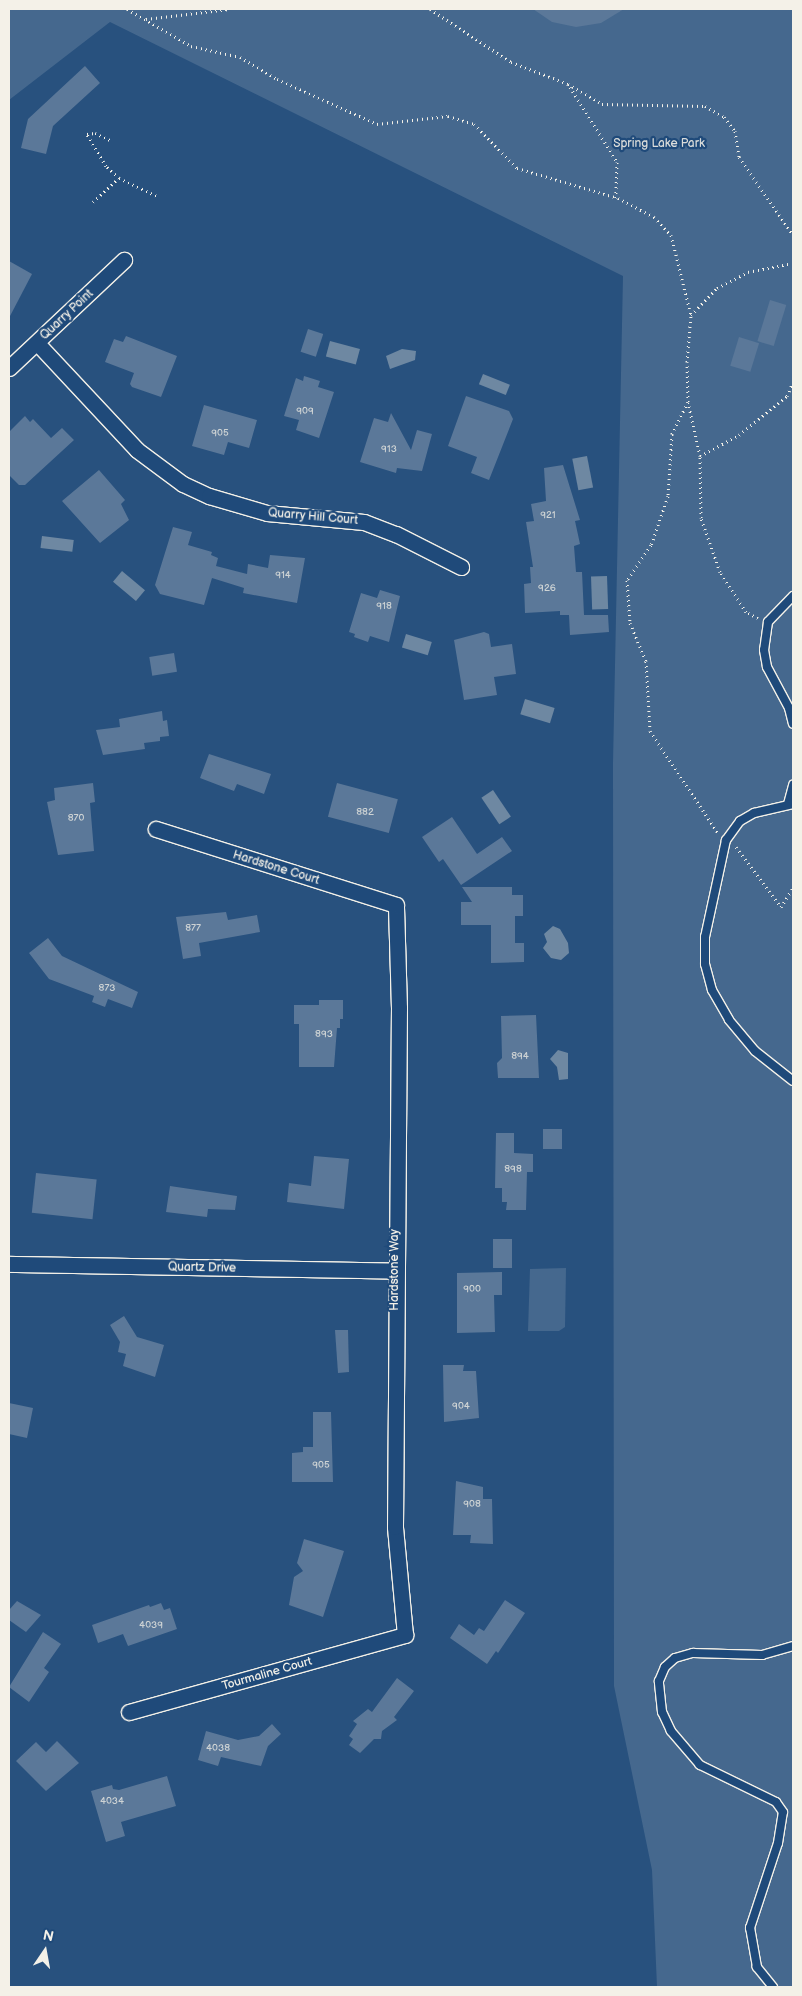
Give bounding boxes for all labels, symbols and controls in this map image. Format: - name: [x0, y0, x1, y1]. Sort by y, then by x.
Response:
- park label: Spring Lake Park: [613, 137, 705, 151]
- street label: Quarry Point: [37, 287, 97, 343]
- house number: 909: [296, 406, 314, 418]
- house number: 905: [211, 428, 229, 440]
- house number: 913: [381, 444, 397, 456]
- street label: Quarry Hill Court: [267, 506, 359, 528]
- house number: 921: [540, 510, 556, 522]
- house number: 914: [275, 570, 291, 582]
- house number: 926: [538, 583, 556, 595]
- house number: 918: [376, 601, 392, 613]
- house number: 882: [356, 807, 374, 819]
- house number: 870: [68, 813, 84, 825]
- street label: Hardstone Court: [231, 848, 321, 888]
- house number: 877: [185, 923, 201, 935]
- house number: 873: [99, 983, 115, 995]
- house number: 893: [315, 1029, 333, 1041]
- house number: 894: [511, 1051, 529, 1063]
- house number: 898: [504, 1164, 522, 1176]
- street label: Hardstone Way: [388, 1229, 402, 1311]
- street label: Quartz Drive: [168, 1260, 236, 1276]
- house number: 900: [463, 1284, 481, 1296]
- house number: 904: [452, 1401, 470, 1413]
- house number: 905: [312, 1460, 330, 1472]
- house number: 908: [463, 1499, 481, 1511]
- house number: 4039: [139, 1620, 163, 1632]
- street label: Tourmaline Court: [220, 1654, 314, 1694]
- house number: 4038: [206, 1743, 230, 1755]
- house number: 4034: [100, 1796, 124, 1808]
- north arrow: [20, 1926, 70, 1976]
- text: N: [41, 1926, 55, 1945]

